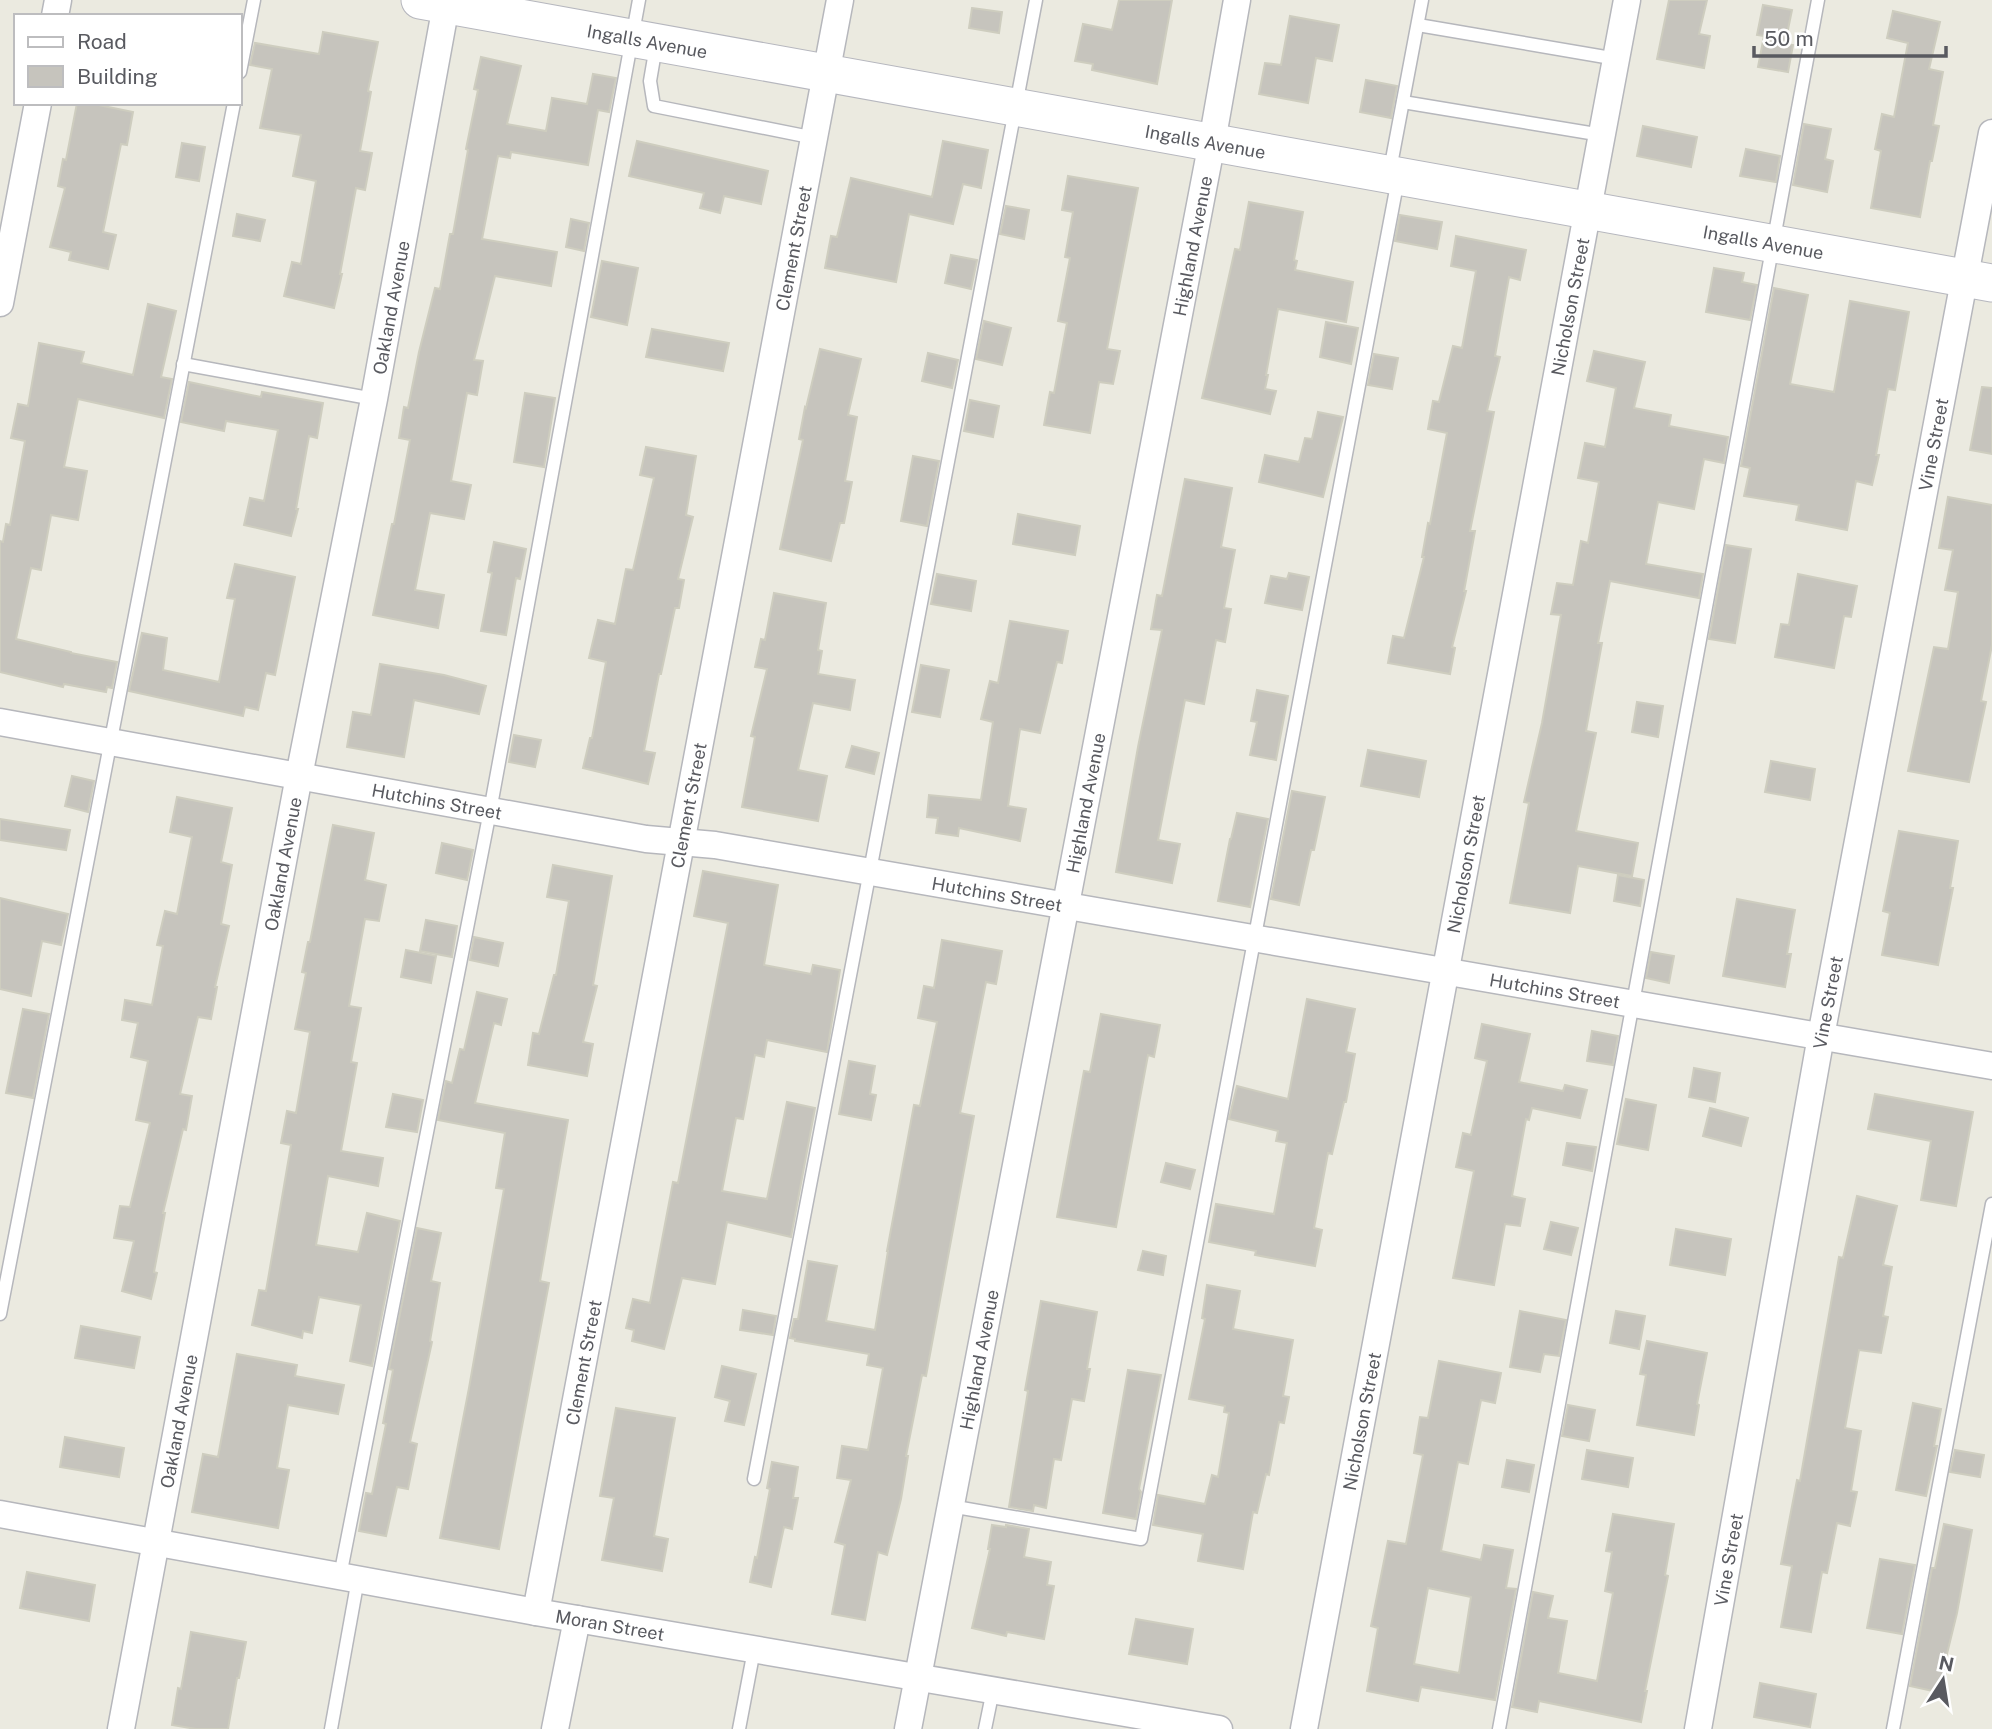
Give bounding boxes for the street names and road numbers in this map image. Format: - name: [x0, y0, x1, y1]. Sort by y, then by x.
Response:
- street label: Ingalls Avenue: [585, 20, 709, 62]
- street label: Ingalls Avenue: [1143, 120, 1267, 163]
- street label: Highland Avenue: [1168, 174, 1216, 318]
- street label: Clement Street: [771, 183, 815, 313]
- street label: Ingalls Avenue: [1701, 221, 1825, 263]
- street label: Nicholson Street: [1547, 236, 1593, 377]
- street label: Oakland Avenue: [368, 239, 413, 376]
- street label: Vine Street: [1914, 396, 1952, 493]
- street label: Highland Avenue: [1062, 731, 1109, 875]
- street label: Clement Street: [666, 741, 710, 870]
- street label: Hutchins Street: [370, 779, 504, 823]
- street label: Nicholson Street: [1442, 793, 1489, 935]
- street label: Oakland Avenue: [260, 795, 305, 933]
- street label: Hutchins Street: [930, 872, 1064, 915]
- street label: Vine Street: [1808, 954, 1846, 1051]
- street label: Hutchins Street: [1488, 969, 1622, 1012]
- street label: Highland Avenue: [955, 1288, 1002, 1432]
- street label: Clement Street: [561, 1298, 605, 1427]
- street label: Nicholson Street: [1338, 1351, 1385, 1492]
- street label: Oakland Avenue: [156, 1353, 201, 1490]
- street label: Vine Street: [1709, 1511, 1747, 1608]
- street label: Moran Street: [554, 1605, 666, 1644]

